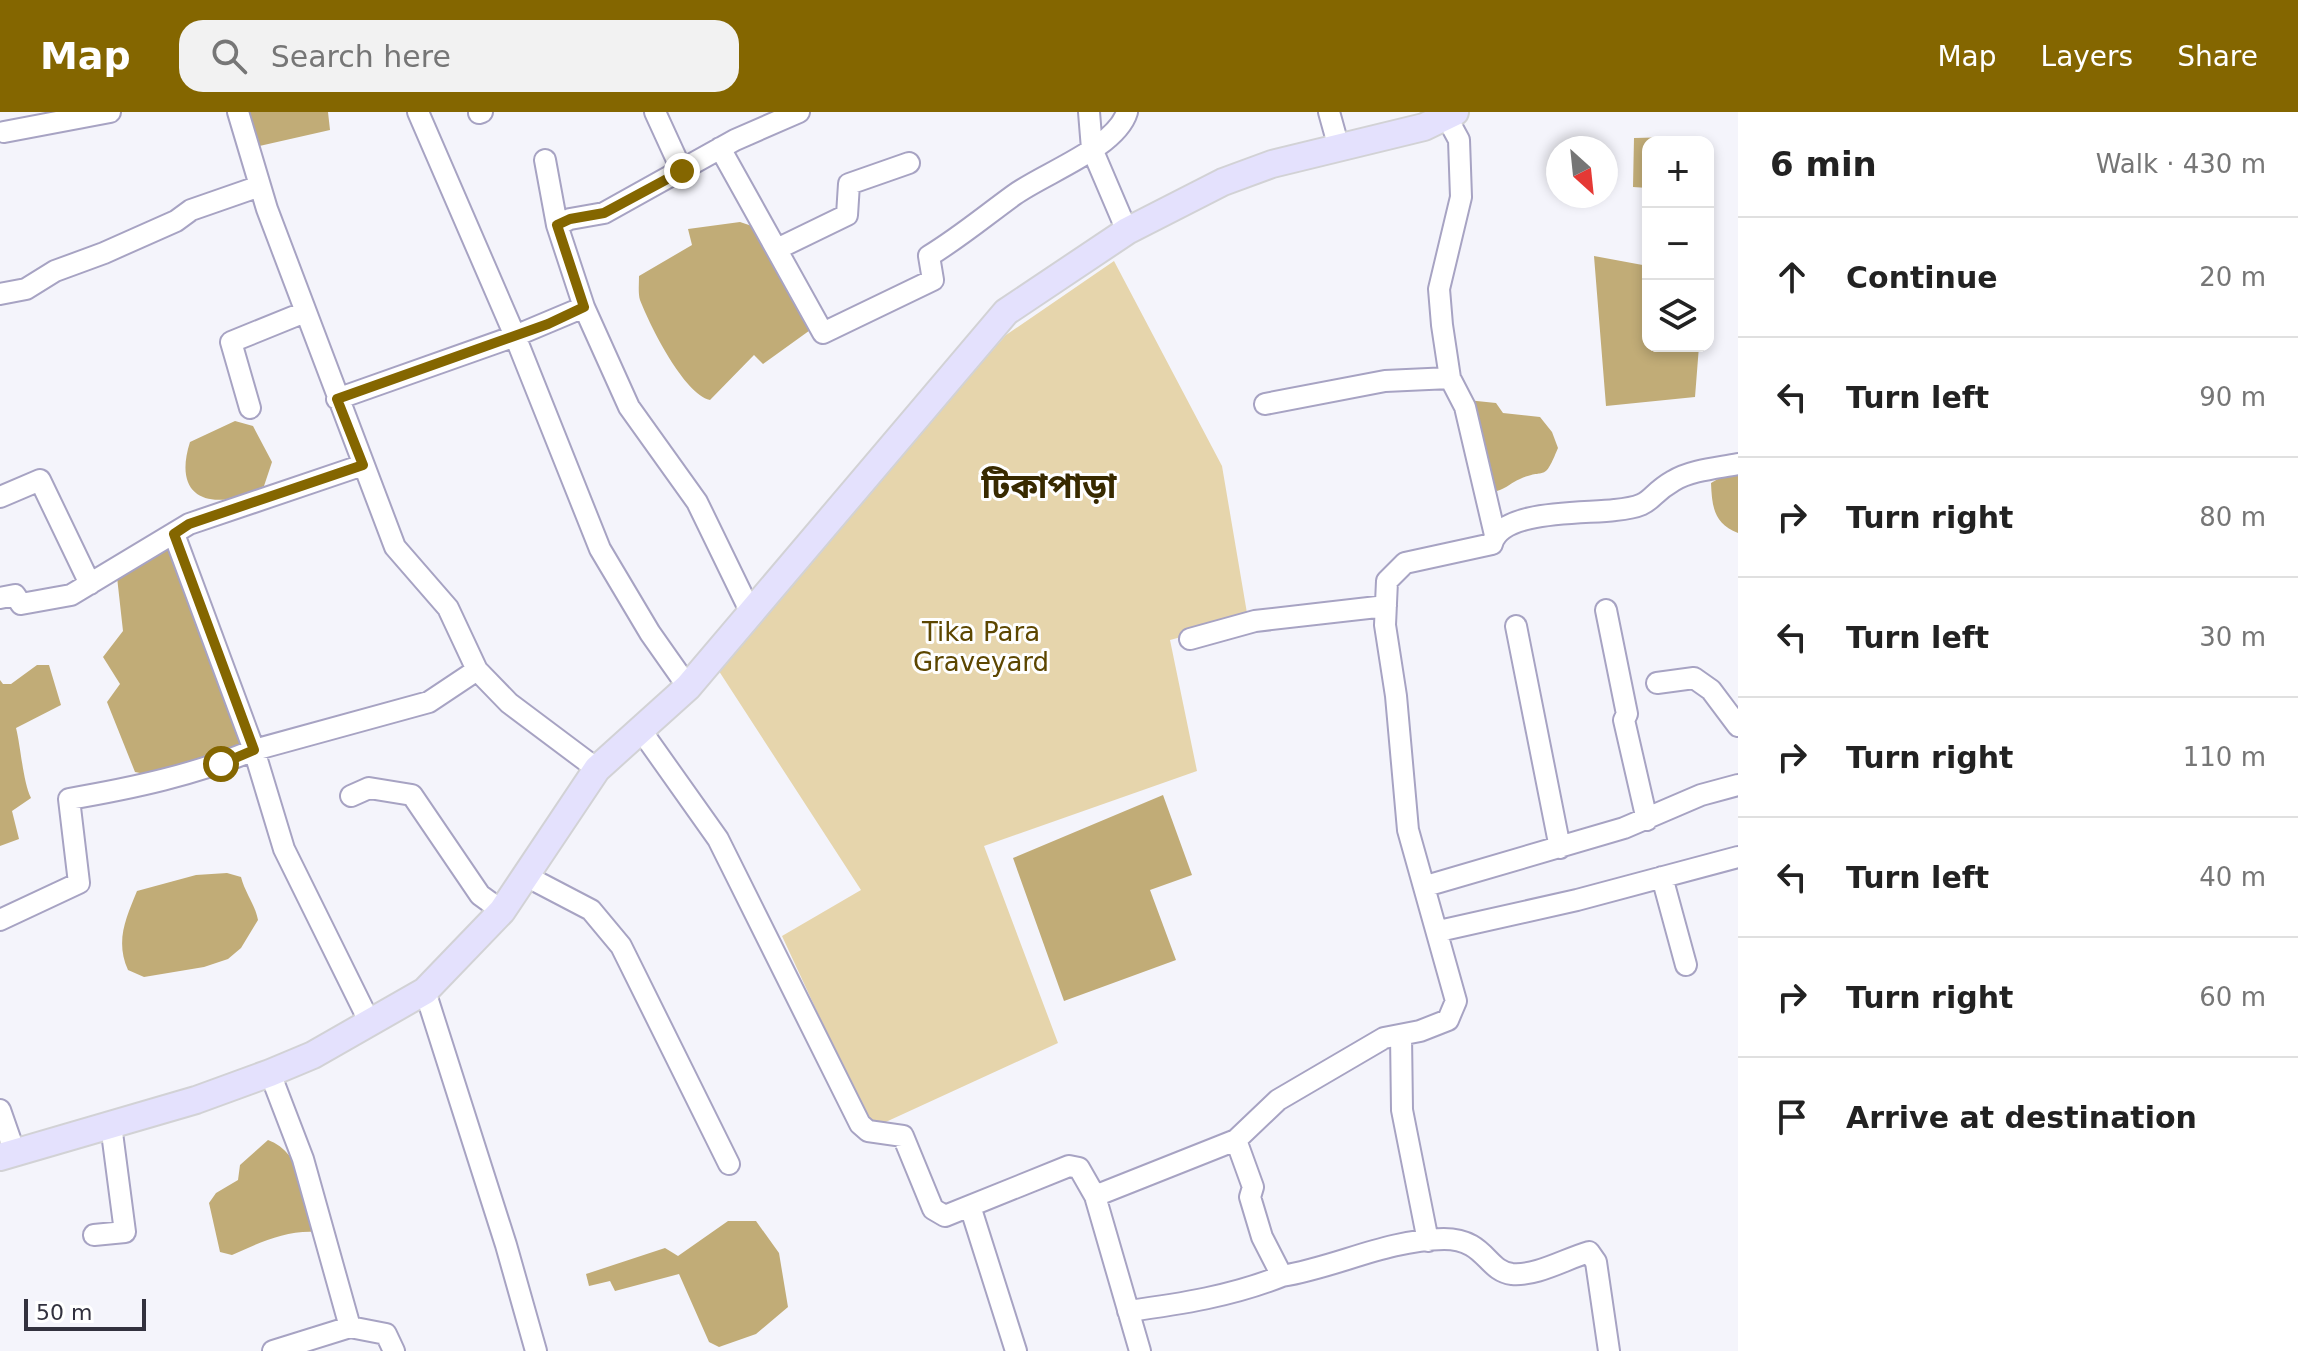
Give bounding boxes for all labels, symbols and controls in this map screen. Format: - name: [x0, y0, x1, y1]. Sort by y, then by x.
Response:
- search box: [179, 20, 739, 92]
- text: Map: [40, 34, 131, 78]
- icon: search: [207, 34, 251, 78]
- text: Search here: [271, 39, 451, 74]
- text: Map: [1937, 40, 1997, 73]
- text: Layers: [2041, 40, 2133, 73]
- text: Share: [2177, 40, 2258, 73]
- north arrow: [1546, 136, 1618, 208]
- map controls: [1642, 136, 1714, 352]
- button: +: [1642, 136, 1714, 208]
- text: 6 min: [1770, 144, 1877, 184]
- text: Walk · 430 m: [2096, 149, 2266, 179]
- route end: [664, 153, 700, 189]
- button: −: [1642, 208, 1714, 280]
- icon: ahead: [1770, 255, 1814, 299]
- text: Continue: [1846, 260, 1998, 295]
- text: 20 m: [2199, 262, 2266, 292]
- button: layers: [1642, 280, 1714, 352]
- icon: left: [1770, 375, 1814, 419]
- text: Turn left: [1846, 380, 1989, 415]
- text: 90 m: [2199, 382, 2266, 412]
- district label: টিকাপাড়া: [981, 466, 1117, 506]
- icon: right: [1770, 495, 1814, 539]
- text: Turn right: [1846, 500, 2013, 535]
- text: 80 m: [2199, 502, 2266, 532]
- icon: left: [1770, 615, 1814, 659]
- park label: Tika Para Graveyard: [913, 617, 1049, 677]
- text: Turn left: [1846, 620, 1989, 655]
- text: 30 m: [2199, 622, 2266, 652]
- icon: right: [1770, 735, 1814, 779]
- text: Turn right: [1846, 740, 2013, 775]
- text: 110 m: [2183, 742, 2266, 772]
- route start: [203, 746, 239, 782]
- icon: left: [1770, 855, 1814, 899]
- text: Turn left: [1846, 860, 1989, 895]
- text: 40 m: [2199, 862, 2266, 892]
- icon: right: [1770, 975, 1814, 1019]
- text: Turn right: [1846, 980, 2013, 1015]
- text: 60 m: [2199, 982, 2266, 1012]
- icon: arrive: [1770, 1095, 1814, 1139]
- text: Arrive at destination: [1846, 1100, 2197, 1135]
- scale bar: [24, 1295, 146, 1331]
- text: 50 m: [36, 1300, 92, 1325]

